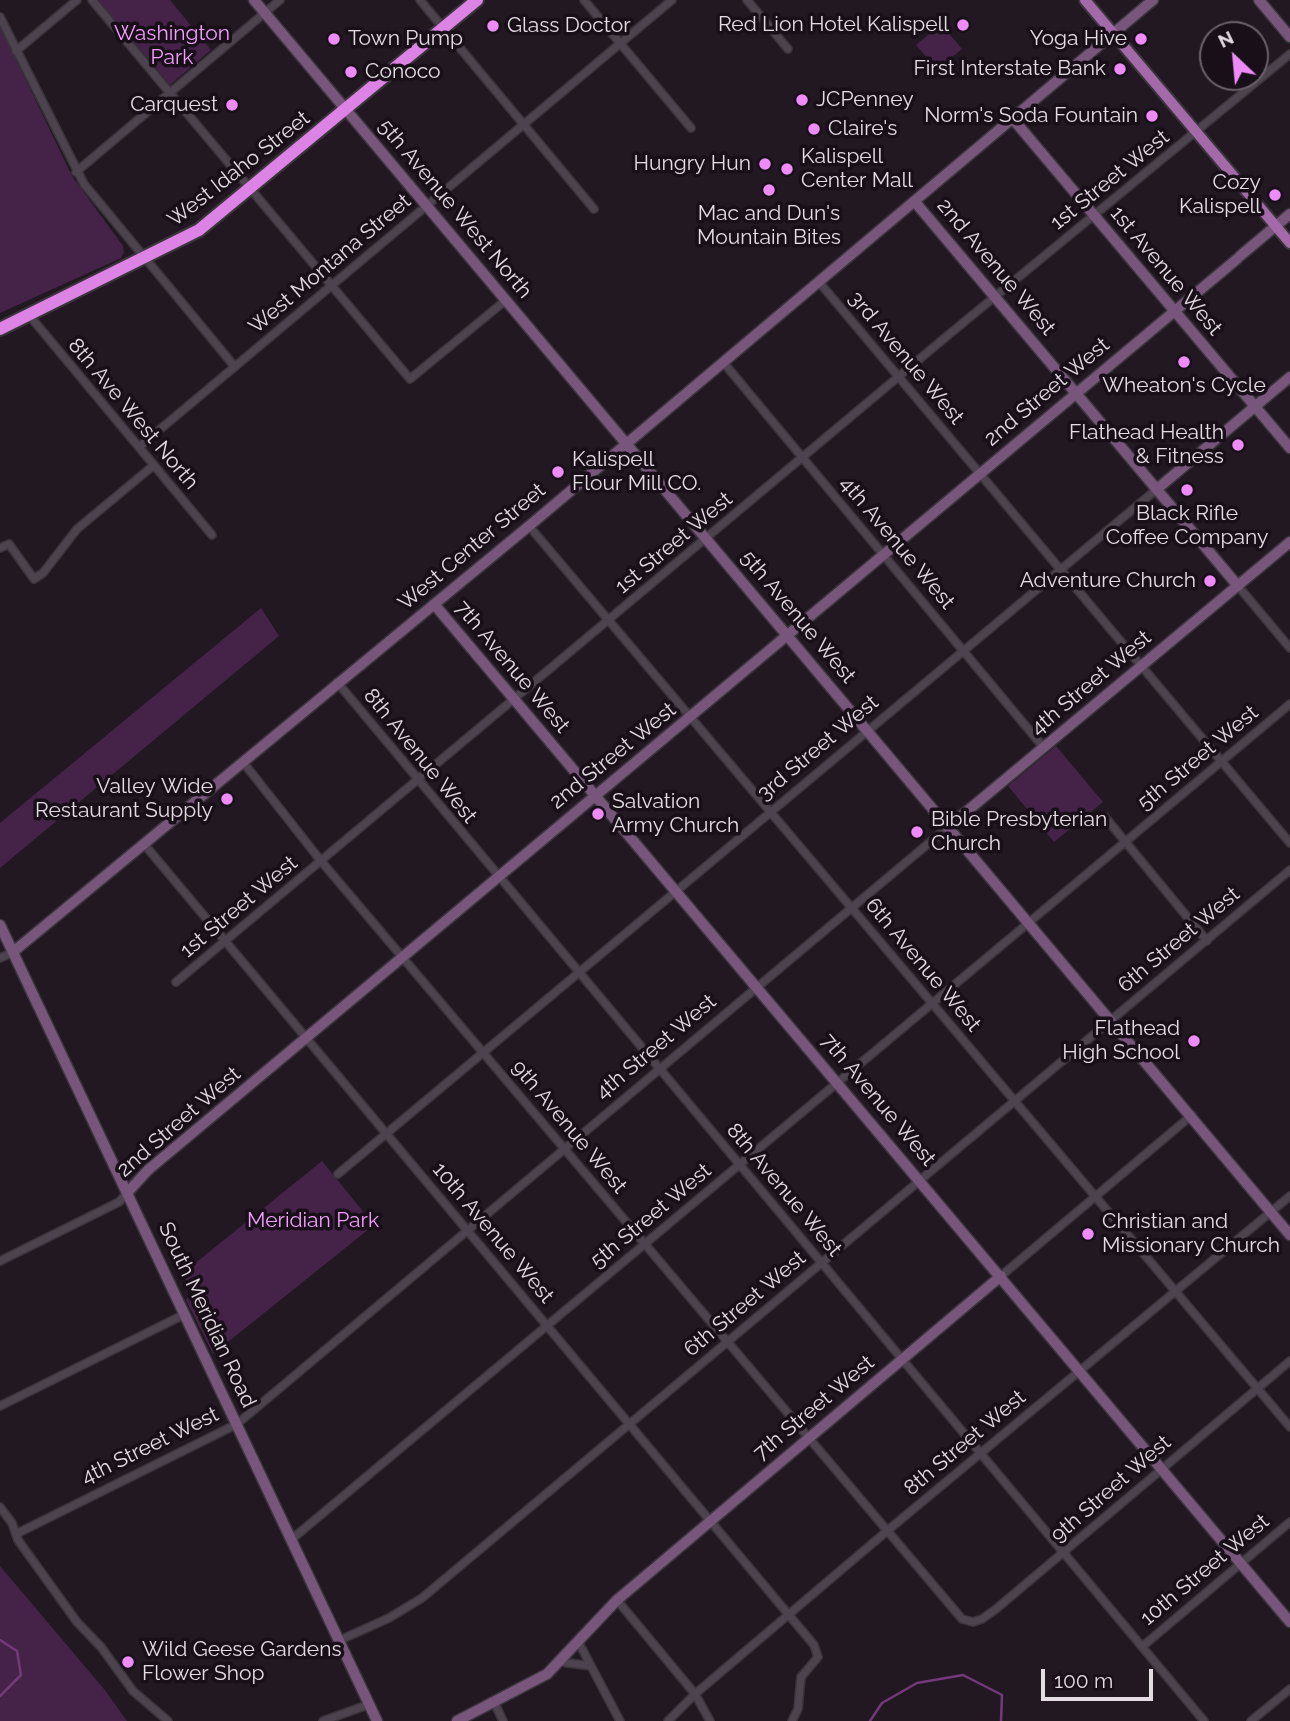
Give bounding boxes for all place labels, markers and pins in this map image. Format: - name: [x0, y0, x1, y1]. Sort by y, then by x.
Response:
- place label: Red Lion Hotel Kalispell: [718, 12, 949, 38]
- place label: Glass Doctor: [507, 13, 631, 39]
- marker: Red Lion Hotel Kalispell: [955, 17, 971, 33]
- marker: Glass Doctor: [485, 18, 501, 34]
- place label: Town Pump: [348, 26, 463, 52]
- place label: Yoga Hive: [1030, 26, 1127, 52]
- marker: Town Pump: [326, 31, 342, 47]
- marker: Yoga Hive: [1133, 31, 1149, 47]
- place label: First Interstate Bank: [913, 56, 1106, 82]
- place label: Conoco: [365, 59, 441, 85]
- marker: First Interstate Bank: [1112, 61, 1128, 77]
- marker: Conoco: [343, 64, 359, 80]
- place label: JCPenney: [816, 87, 914, 113]
- place label: Carquest: [130, 92, 218, 118]
- marker: JCPenney: [794, 92, 810, 108]
- marker: Carquest: [224, 97, 240, 113]
- place label: Norm's Soda Fountain: [924, 103, 1138, 129]
- marker: Norm's Soda Fountain: [1144, 108, 1160, 124]
- place label: Claire's: [828, 116, 897, 142]
- marker: Claire's: [806, 121, 822, 137]
- place label: Kalispell Center Mall: [801, 144, 913, 194]
- place label: Hungry Hun: [633, 151, 751, 177]
- marker: Hungry Hun: [757, 156, 773, 172]
- marker: Kalispell Center Mall: [779, 161, 795, 177]
- place label: Cozy Kalispell: [1179, 170, 1261, 220]
- marker: Mac and Dun's Mountain Bites: [761, 182, 777, 198]
- marker: Cozy Kalispell: [1267, 187, 1283, 203]
- place label: Mac and Dun's Mountain Bites: [697, 201, 841, 251]
- marker: Wheaton's Cycle: [1176, 354, 1192, 370]
- place label: Wheaton's Cycle: [1102, 373, 1266, 399]
- place label: Flathead Health & Fitness: [1069, 420, 1224, 470]
- marker: Flathead Health & Fitness: [1230, 437, 1246, 453]
- place label: Kalispell Flour Mill CO.: [572, 447, 701, 497]
- marker: Kalispell Flour Mill CO.: [550, 464, 566, 480]
- marker: Black Rifle Coffee Company: [1179, 482, 1195, 498]
- place label: Black Rifle Coffee Company: [1106, 501, 1268, 551]
- place label: Adventure Church: [1020, 568, 1196, 594]
- marker: Adventure Church: [1202, 573, 1218, 589]
- place label: Valley Wide Restaurant Supply: [35, 774, 213, 824]
- place label: Salvation Army Church: [612, 789, 739, 839]
- marker: Valley Wide Restaurant Supply: [219, 791, 235, 807]
- marker: Salvation Army Church: [590, 806, 606, 822]
- place label: Bible Presbyterian Church: [931, 807, 1107, 857]
- marker: Bible Presbyterian Church: [909, 824, 925, 840]
- place label: Flathead High School: [1062, 1016, 1180, 1066]
- marker: Flathead High School: [1186, 1033, 1202, 1049]
- place label: Christian and Missionary Church: [1102, 1209, 1280, 1259]
- marker: Christian and Missionary Church: [1080, 1226, 1096, 1242]
- place label: Wild Geese Gardens Flower Shop: [142, 1637, 342, 1687]
- marker: Wild Geese Gardens Flower Shop: [120, 1654, 136, 1670]

